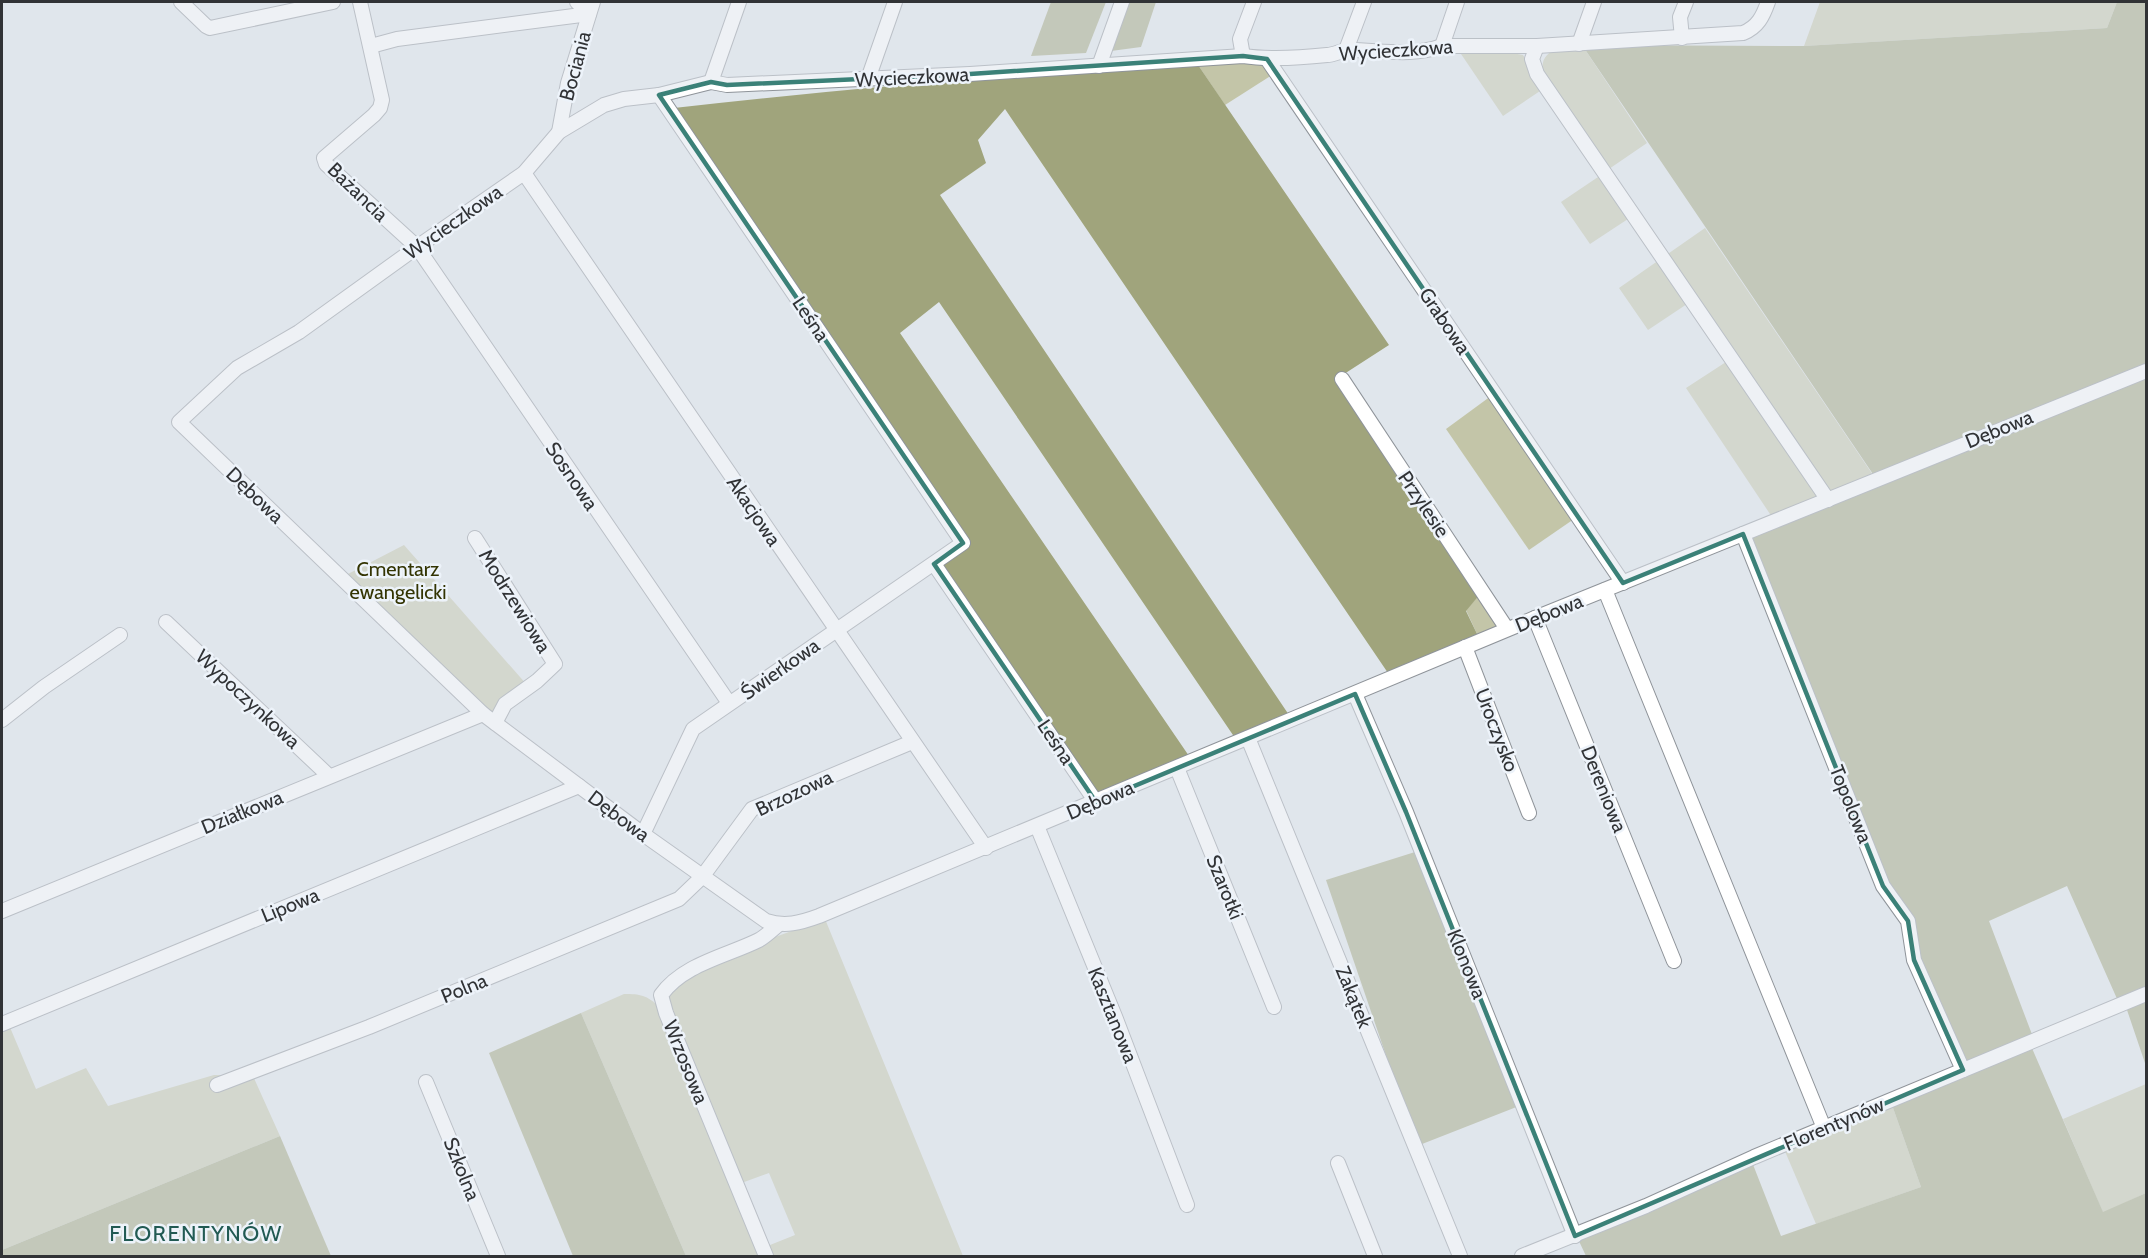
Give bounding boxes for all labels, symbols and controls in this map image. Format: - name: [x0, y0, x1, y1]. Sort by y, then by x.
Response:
- street label: Bociania: [554, 28, 596, 103]
- street label: Wycieczkowa: [1338, 34, 1454, 66]
- street label: Wycieczkowa: [854, 62, 970, 92]
- street label: Bażancia: [323, 157, 393, 227]
- street label: Wycieczkowa: [399, 179, 507, 265]
- street label: Grabowa: [1414, 283, 1476, 359]
- street label: Leśna: [787, 292, 835, 346]
- street label: Dębowa: [1962, 404, 2037, 453]
- street label: Sosnowa: [541, 437, 604, 515]
- street label: Dębowa: [221, 462, 289, 528]
- street label: Przylesie: [1393, 466, 1455, 542]
- street label: Akacjowa: [722, 472, 786, 551]
- street label: Modrzewiowa: [474, 545, 557, 658]
- park label: Cmentarz ewangelicki: [350, 557, 446, 604]
- street label: Dębowa: [1512, 588, 1587, 637]
- street label: Świerkowa: [736, 633, 824, 705]
- street label: Wypoczynkowa: [191, 644, 306, 754]
- street label: Uroczysko: [1470, 685, 1524, 775]
- street label: Leśna: [1032, 715, 1080, 769]
- street label: Dereniowa: [1576, 742, 1632, 836]
- street label: Topolowa: [1825, 762, 1878, 847]
- street label: Brzozowa: [752, 765, 837, 821]
- street label: Dębowa: [1063, 775, 1138, 825]
- street label: Działkowa: [198, 785, 287, 839]
- street label: Dębowa: [584, 785, 655, 847]
- street label: Szarotki: [1201, 851, 1249, 923]
- street label: Lipowa: [258, 882, 323, 927]
- street label: Klonowa: [1442, 926, 1492, 1003]
- street label: Zakątek: [1331, 962, 1377, 1032]
- street label: Kasztanowa: [1083, 964, 1143, 1067]
- street label: Polna: [437, 968, 491, 1008]
- street label: Wrzosowa: [658, 1017, 714, 1108]
- street label: Florentynów: [1780, 1092, 1888, 1156]
- street label: Szkolna: [439, 1134, 486, 1204]
- district label: FLORENTYNÓW: [109, 1220, 283, 1247]

